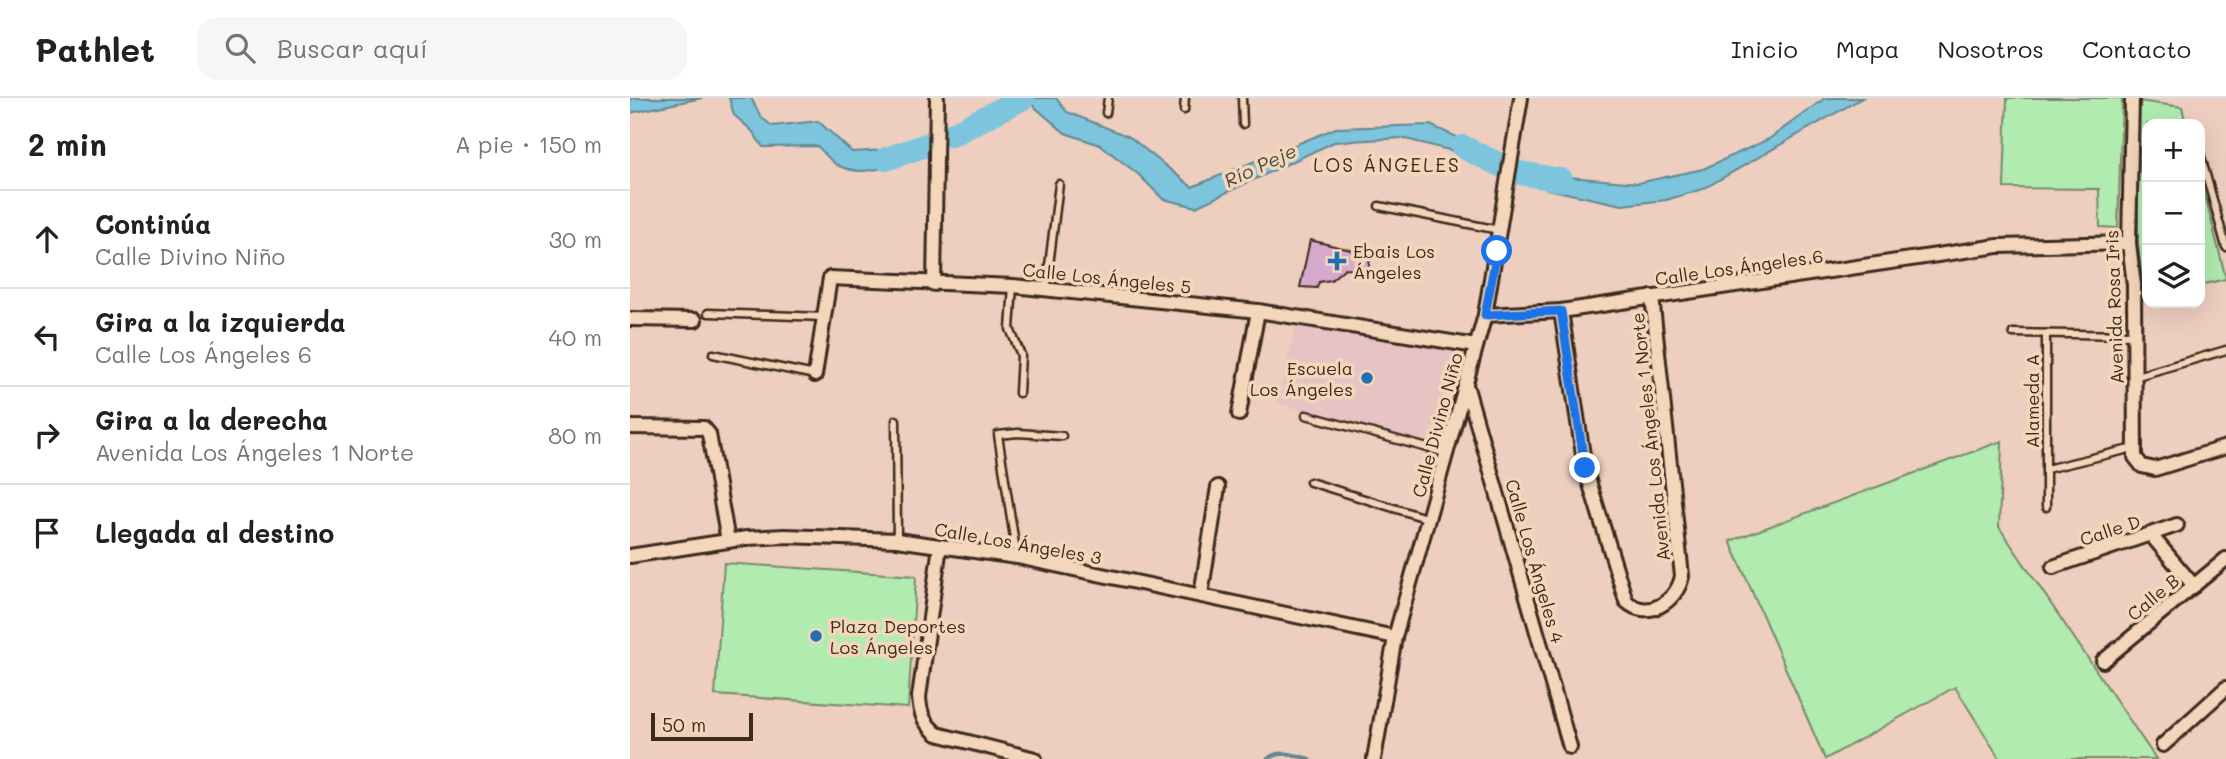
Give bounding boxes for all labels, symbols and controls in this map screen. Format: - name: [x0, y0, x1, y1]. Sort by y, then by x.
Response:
- search box: [197, 17, 687, 80]
- text: Pathlet: [35, 27, 155, 70]
- icon: search: [221, 29, 259, 67]
- text: Buscar aquí: [277, 31, 428, 65]
- text: Inicio: [1731, 33, 1798, 64]
- text: Mapa: [1836, 33, 1900, 64]
- text: Nosotros: [1938, 33, 2044, 64]
- text: Contacto: [2082, 33, 2191, 64]
- map controls: [2142, 119, 2205, 308]
- button: +: [2142, 119, 2205, 182]
- text: 2 min: [28, 124, 107, 164]
- text: A pie · 150 m: [455, 129, 602, 159]
- water label: Río Peje: [1220, 137, 1300, 193]
- district label: LOS ÁNGELES: [1313, 152, 1461, 177]
- button: −: [2142, 182, 2205, 245]
- text: Continúa: [95, 207, 211, 241]
- icon: ahead: [28, 220, 66, 258]
- text: 30 m: [549, 224, 602, 254]
- street label: Avenida Rosa Iris: [2099, 229, 2129, 385]
- route start: [1481, 235, 1512, 266]
- place label: Ebais Los Ángeles: [1353, 239, 1435, 284]
- text: Calle Divino Niño: [95, 241, 285, 271]
- street label: Calle Los Ángeles 6: [1653, 243, 1825, 291]
- button: layers: [2142, 245, 2205, 308]
- marker: Ebais Los Ángeles: [1327, 251, 1347, 271]
- street label: Calle Los Ángeles 5: [1022, 257, 1192, 299]
- text: Gira a la izquierda: [95, 305, 346, 339]
- street label: Avenida Los Ángeles 1 Norte: [1625, 311, 1675, 563]
- icon: left: [28, 318, 66, 356]
- text: 40 m: [549, 322, 602, 352]
- text: Calle Los Ángeles 6: [95, 339, 312, 369]
- street label: Calle Divino Niño: [1406, 350, 1468, 500]
- street label: Alameda A: [2020, 354, 2044, 448]
- place label: Escuela Los Ángeles: [1250, 356, 1353, 401]
- marker: Escuela Los Ángeles: [1359, 370, 1375, 386]
- text: Gira a la derecha: [95, 403, 328, 437]
- icon: right: [28, 416, 66, 454]
- text: 80 m: [548, 420, 602, 450]
- text: Avenida Los Ángeles 1 Norte: [95, 437, 414, 467]
- route end: [1569, 452, 1600, 483]
- street label: Calle Los Ángeles 4: [1500, 476, 1570, 646]
- street label: Calle D: [2077, 509, 2143, 551]
- icon: arrive: [28, 514, 66, 552]
- text: Llegada al destino: [95, 516, 334, 550]
- street label: Calle Los Ángeles 3: [933, 516, 1103, 570]
- street label: Calle B: [2122, 568, 2184, 626]
- place label: Plaza Deportes Los Ángeles: [830, 614, 966, 659]
- marker: Plaza Deportes Los Ángeles: [808, 628, 824, 644]
- scale bar: [651, 710, 752, 742]
- text: 50 m: [662, 712, 706, 737]

